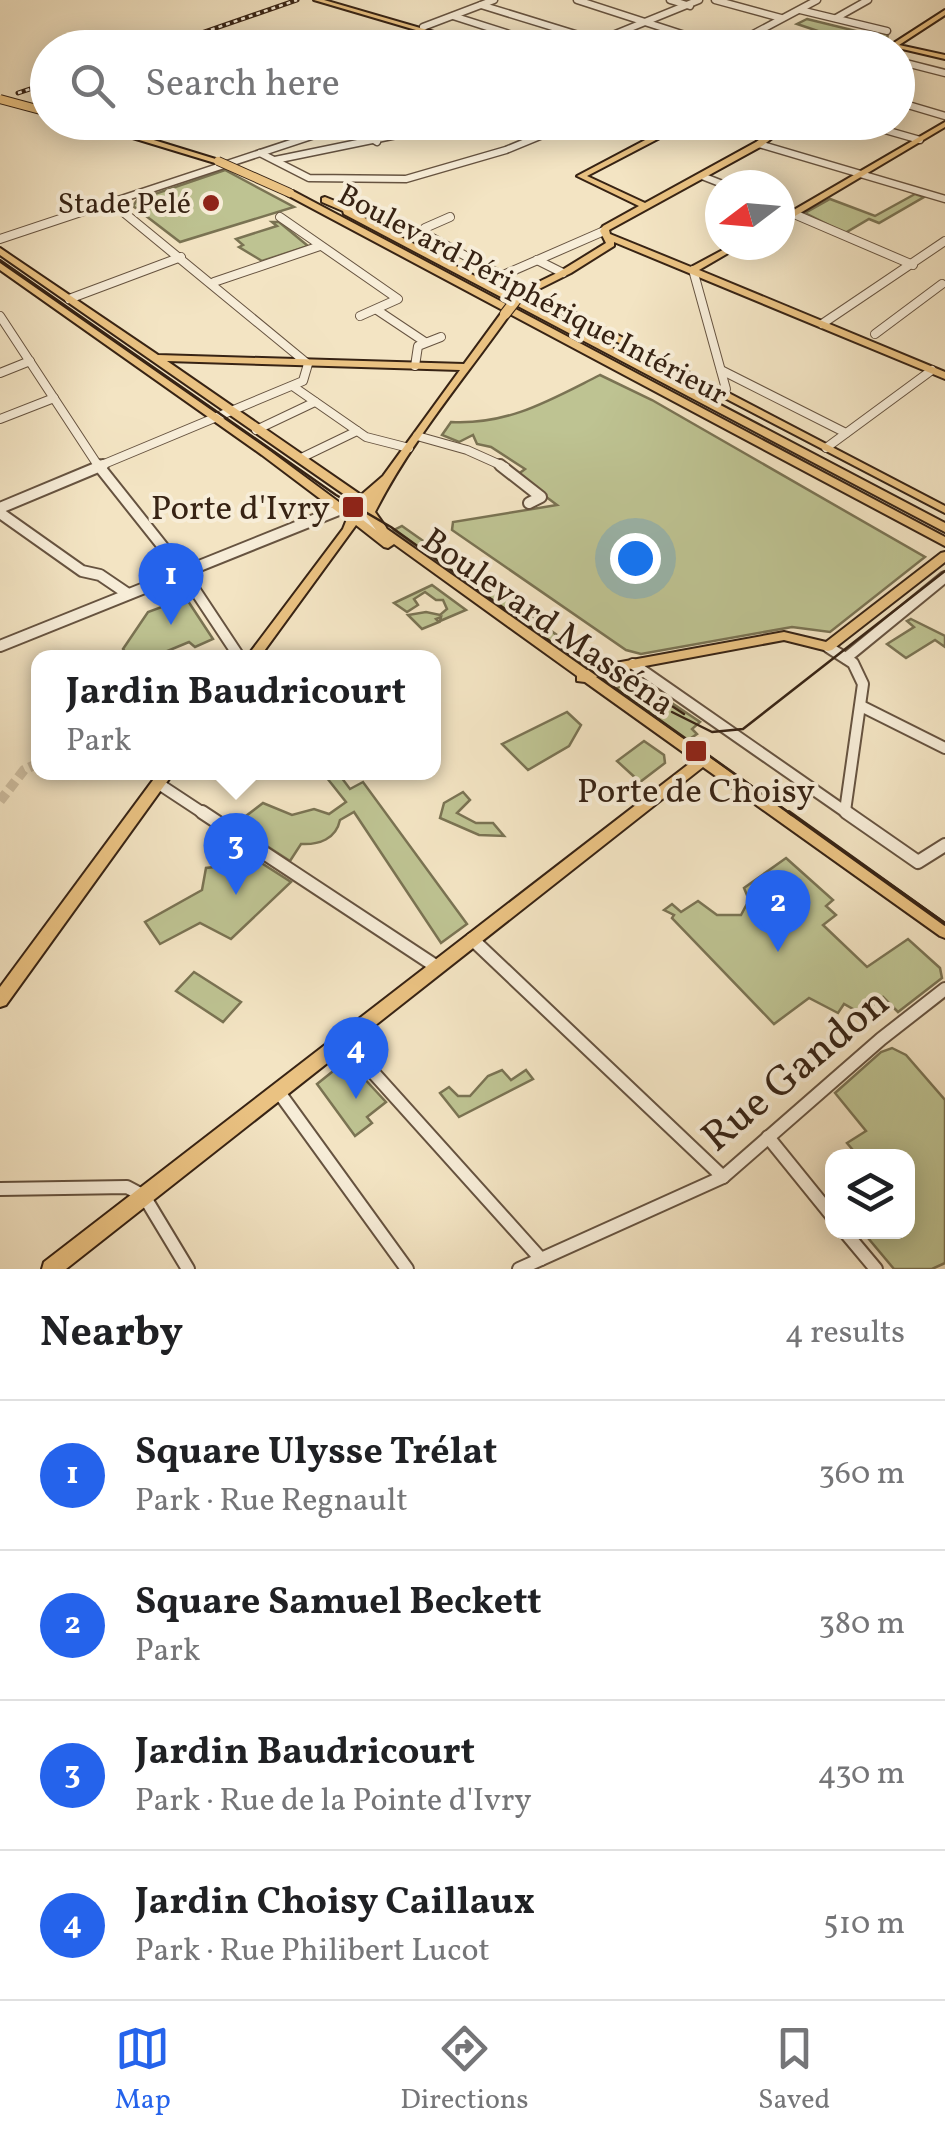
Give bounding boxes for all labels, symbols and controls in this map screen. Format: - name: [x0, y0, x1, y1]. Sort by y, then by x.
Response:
- search box: [30, 30, 915, 140]
- icon: search: [65, 58, 120, 113]
- text: Search here: [145, 59, 340, 112]
- north arrow: [705, 170, 795, 260]
- street label: Boulevard Périphérique Intérieur: [330, 175, 734, 417]
- place label: Stade Pelé: [58, 184, 191, 226]
- marker: Stade Pelé: [200, 192, 222, 214]
- place label: Porte d'Ivry: [151, 486, 330, 534]
- marker: Porte d'Ivry: [340, 494, 366, 520]
- street label: Boulevard Masséna: [411, 518, 684, 729]
- your location: [610, 533, 661, 584]
- pin: 1: [138, 542, 204, 625]
- popup: [31, 650, 441, 780]
- text: Jardin Baudricourt: [66, 667, 406, 720]
- text: Park: [66, 720, 131, 764]
- marker: Porte de Choisy: [683, 738, 709, 764]
- place label: Porte de Choisy: [577, 769, 815, 817]
- pin: 3: [204, 812, 268, 895]
- pin: 2: [746, 870, 810, 952]
- street label: Rue Gandon: [690, 975, 903, 1167]
- pin: 4: [324, 1016, 388, 1099]
- map controls: [825, 1149, 915, 1239]
- button: layers: [825, 1149, 915, 1239]
- text: Nearby: [40, 1305, 183, 1364]
- text: 4 results: [785, 1312, 905, 1356]
- text: Square Ulysse Trélat: [135, 1427, 497, 1480]
- text: 1: [66, 1453, 79, 1497]
- text: 360 m: [818, 1453, 905, 1497]
- text: Park · Rue Regnault: [135, 1480, 408, 1524]
- text: Square Samuel Beckett: [135, 1577, 542, 1630]
- text: 2: [64, 1603, 81, 1647]
- text: 380 m: [818, 1603, 905, 1647]
- text: Park: [135, 1630, 200, 1674]
- text: Jardin Baudricourt: [135, 1727, 475, 1780]
- text: 3: [64, 1753, 81, 1797]
- text: 430 m: [817, 1753, 905, 1797]
- text: Park · Rue de la Pointe d'Ivry: [135, 1780, 532, 1824]
- text: Jardin Choisy Caillaux: [135, 1877, 535, 1930]
- text: 4: [63, 1903, 82, 1947]
- text: 510 m: [823, 1903, 905, 1947]
- text: Park · Rue Philibert Lucot: [135, 1930, 490, 1974]
- tab: Map: [115, 2021, 171, 2120]
- tab: Directions: [400, 2021, 529, 2120]
- tab: Saved: [758, 2021, 830, 2120]

